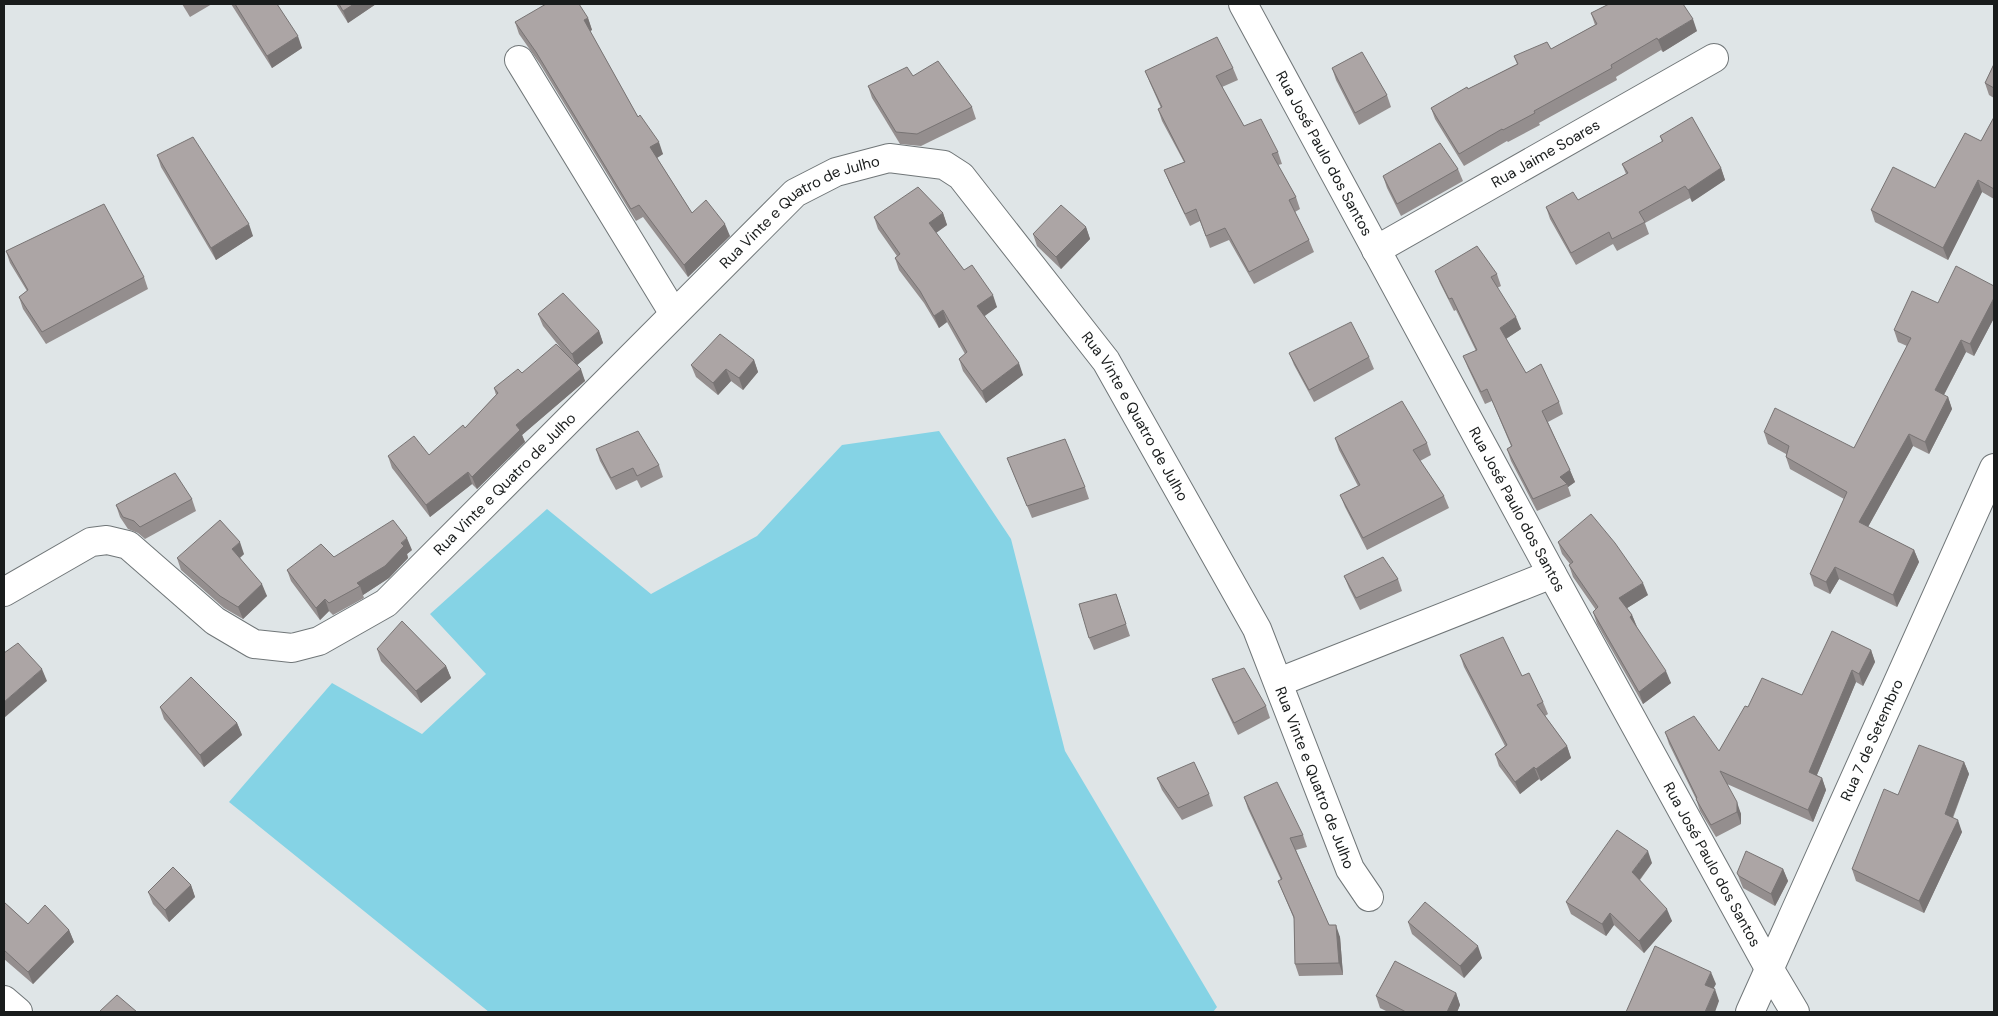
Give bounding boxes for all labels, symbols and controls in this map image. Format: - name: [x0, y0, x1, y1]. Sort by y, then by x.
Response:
- street label: Rua José Paulo dos Santos: [1271, 67, 1377, 240]
- street label: Rua Jaime Soares: [1488, 115, 1604, 193]
- street label: Rua Vinte e Quatro de Julho: [715, 151, 882, 273]
- street label: Rua Vinte e Quatro de Julho: [1077, 328, 1193, 505]
- street label: Rua Vinte e Quatro de Julho: [429, 408, 580, 560]
- street label: Rua José Paulo dos Santos: [1464, 423, 1570, 596]
- street label: Rua 7 de Setembro: [1836, 676, 1908, 804]
- street label: Rua Vinte e Quatro de Julho: [1270, 684, 1359, 872]
- street label: Rua José Paulo dos Santos: [1659, 779, 1765, 950]

